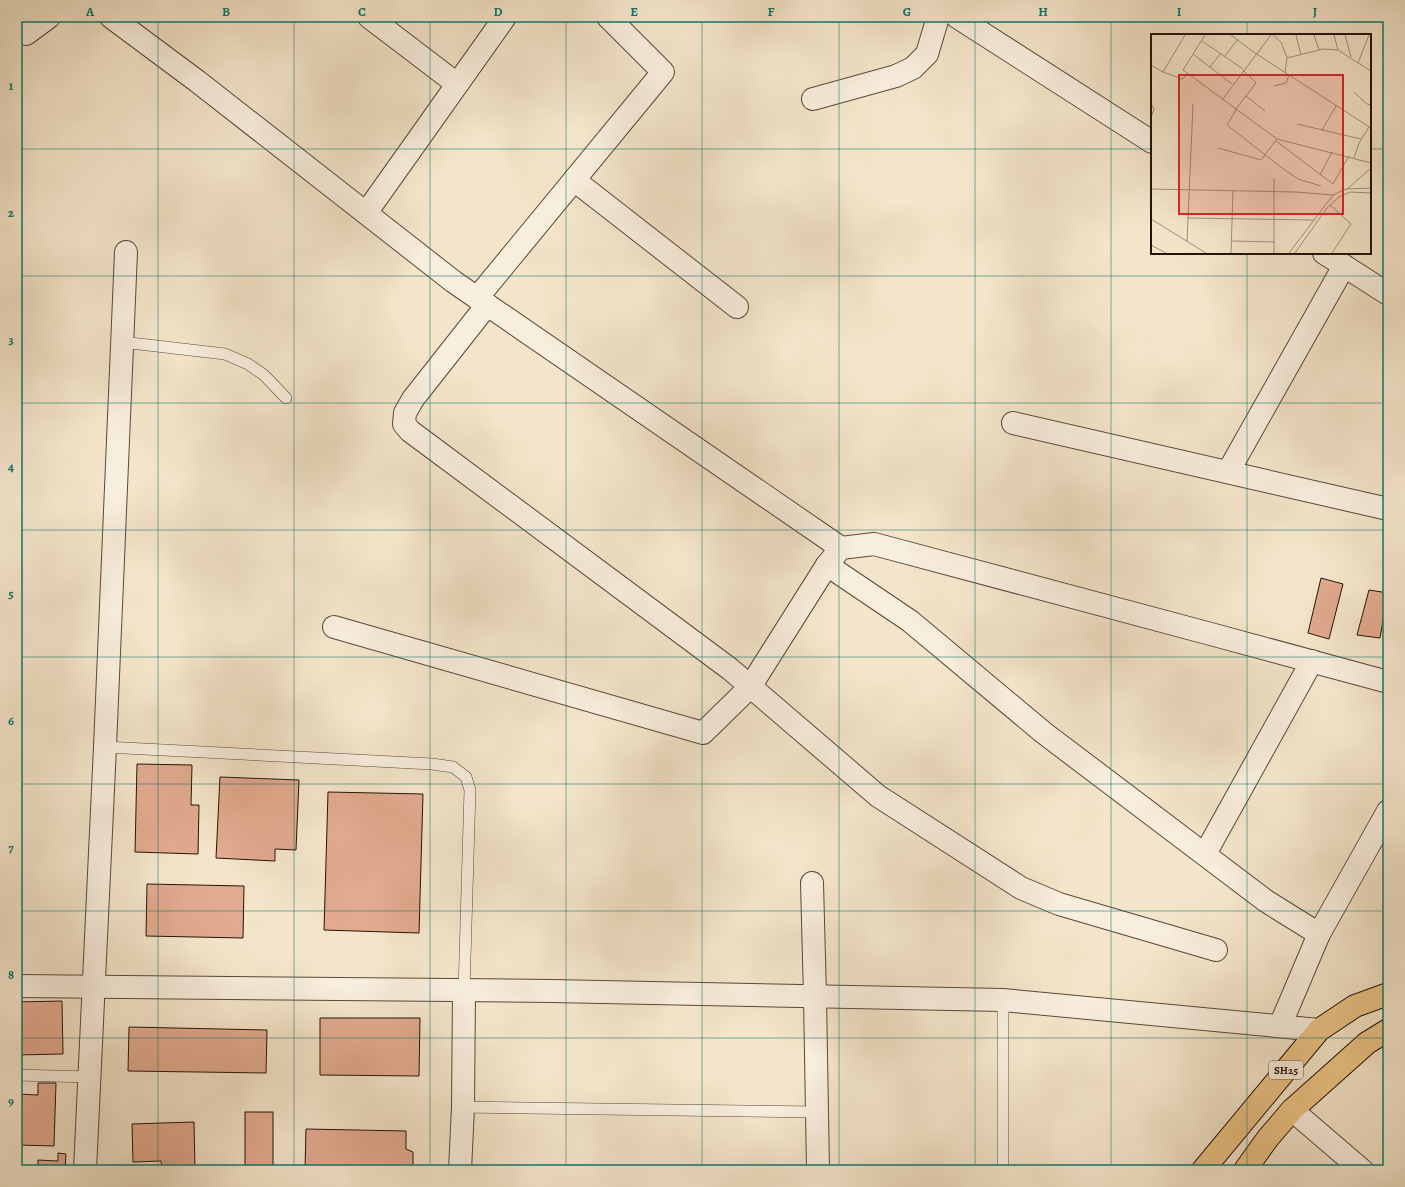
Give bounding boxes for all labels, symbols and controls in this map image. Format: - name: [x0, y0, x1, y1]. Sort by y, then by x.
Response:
- text: A: [85, 3, 95, 20]
- text: B: [222, 3, 230, 20]
- text: C: [358, 3, 366, 20]
- text: D: [493, 3, 503, 20]
- text: E: [630, 3, 638, 20]
- text: F: [768, 3, 775, 20]
- text: G: [903, 3, 911, 20]
- text: H: [1038, 3, 1048, 20]
- text: I: [1177, 3, 1182, 20]
- text: J: [1313, 3, 1317, 20]
- inset map: [1151, 34, 1371, 254]
- text: 1: [9, 77, 14, 94]
- text: 2: [8, 204, 15, 221]
- text: 3: [8, 331, 14, 348]
- text: 4: [8, 458, 14, 475]
- text: 5: [8, 585, 14, 602]
- text: 6: [8, 712, 14, 729]
- text: 7: [8, 839, 14, 856]
- text: 8: [8, 966, 14, 983]
- road number: SH25: [1269, 1061, 1303, 1079]
- text: 9: [8, 1093, 14, 1110]

